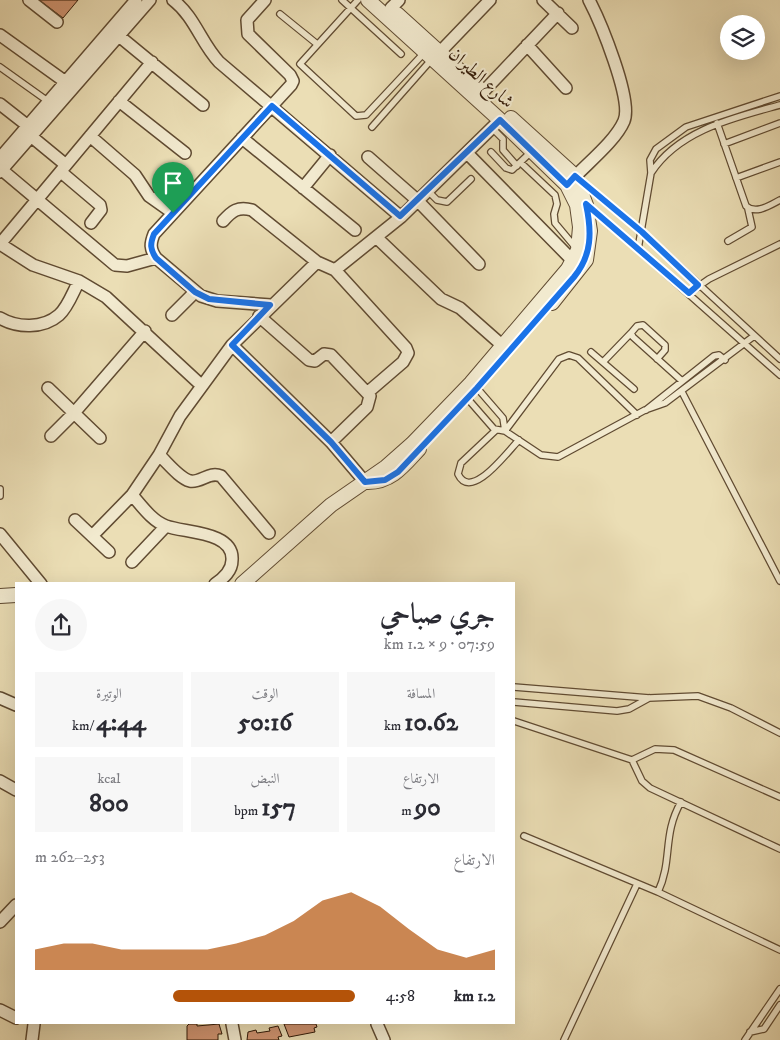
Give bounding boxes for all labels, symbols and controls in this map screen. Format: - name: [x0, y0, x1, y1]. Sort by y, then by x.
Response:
- map controls: [720, 15, 765, 60]
- button: layers: [720, 15, 765, 60]
- street label: شارع الطيران: [441, 43, 519, 116]
- pin: [152, 162, 194, 213]
- icon: arrive: [159, 169, 187, 197]
- text: جري صباحي: [380, 597, 495, 632]
- button: share: [35, 599, 87, 651]
- text: 07:59 · 9 × 1.2 km: [384, 634, 495, 654]
- text: الوتيرة: [96, 685, 122, 703]
- text: الوقت: [252, 685, 278, 703]
- text: المسافة: [407, 685, 435, 703]
- text: 4:44: [96, 707, 146, 738]
- text: 50:16: [238, 707, 292, 738]
- text: 10.62: [404, 707, 458, 738]
- text: /km: [72, 717, 96, 735]
- text: km: [384, 717, 404, 735]
- text: kcal: [98, 770, 120, 788]
- text: النبض: [251, 770, 279, 788]
- text: الارتفاع: [403, 770, 439, 788]
- text: 800: [89, 788, 129, 819]
- text: 157: [261, 792, 296, 823]
- text: 90: [415, 792, 441, 823]
- text: bpm: [234, 802, 261, 820]
- text: m: [401, 802, 415, 820]
- text: 253–262 m: [35, 847, 105, 867]
- text: الارتفاع: [453, 850, 495, 870]
- text: 4:58: [386, 986, 415, 1006]
- text: 1.2 km: [454, 986, 495, 1006]

